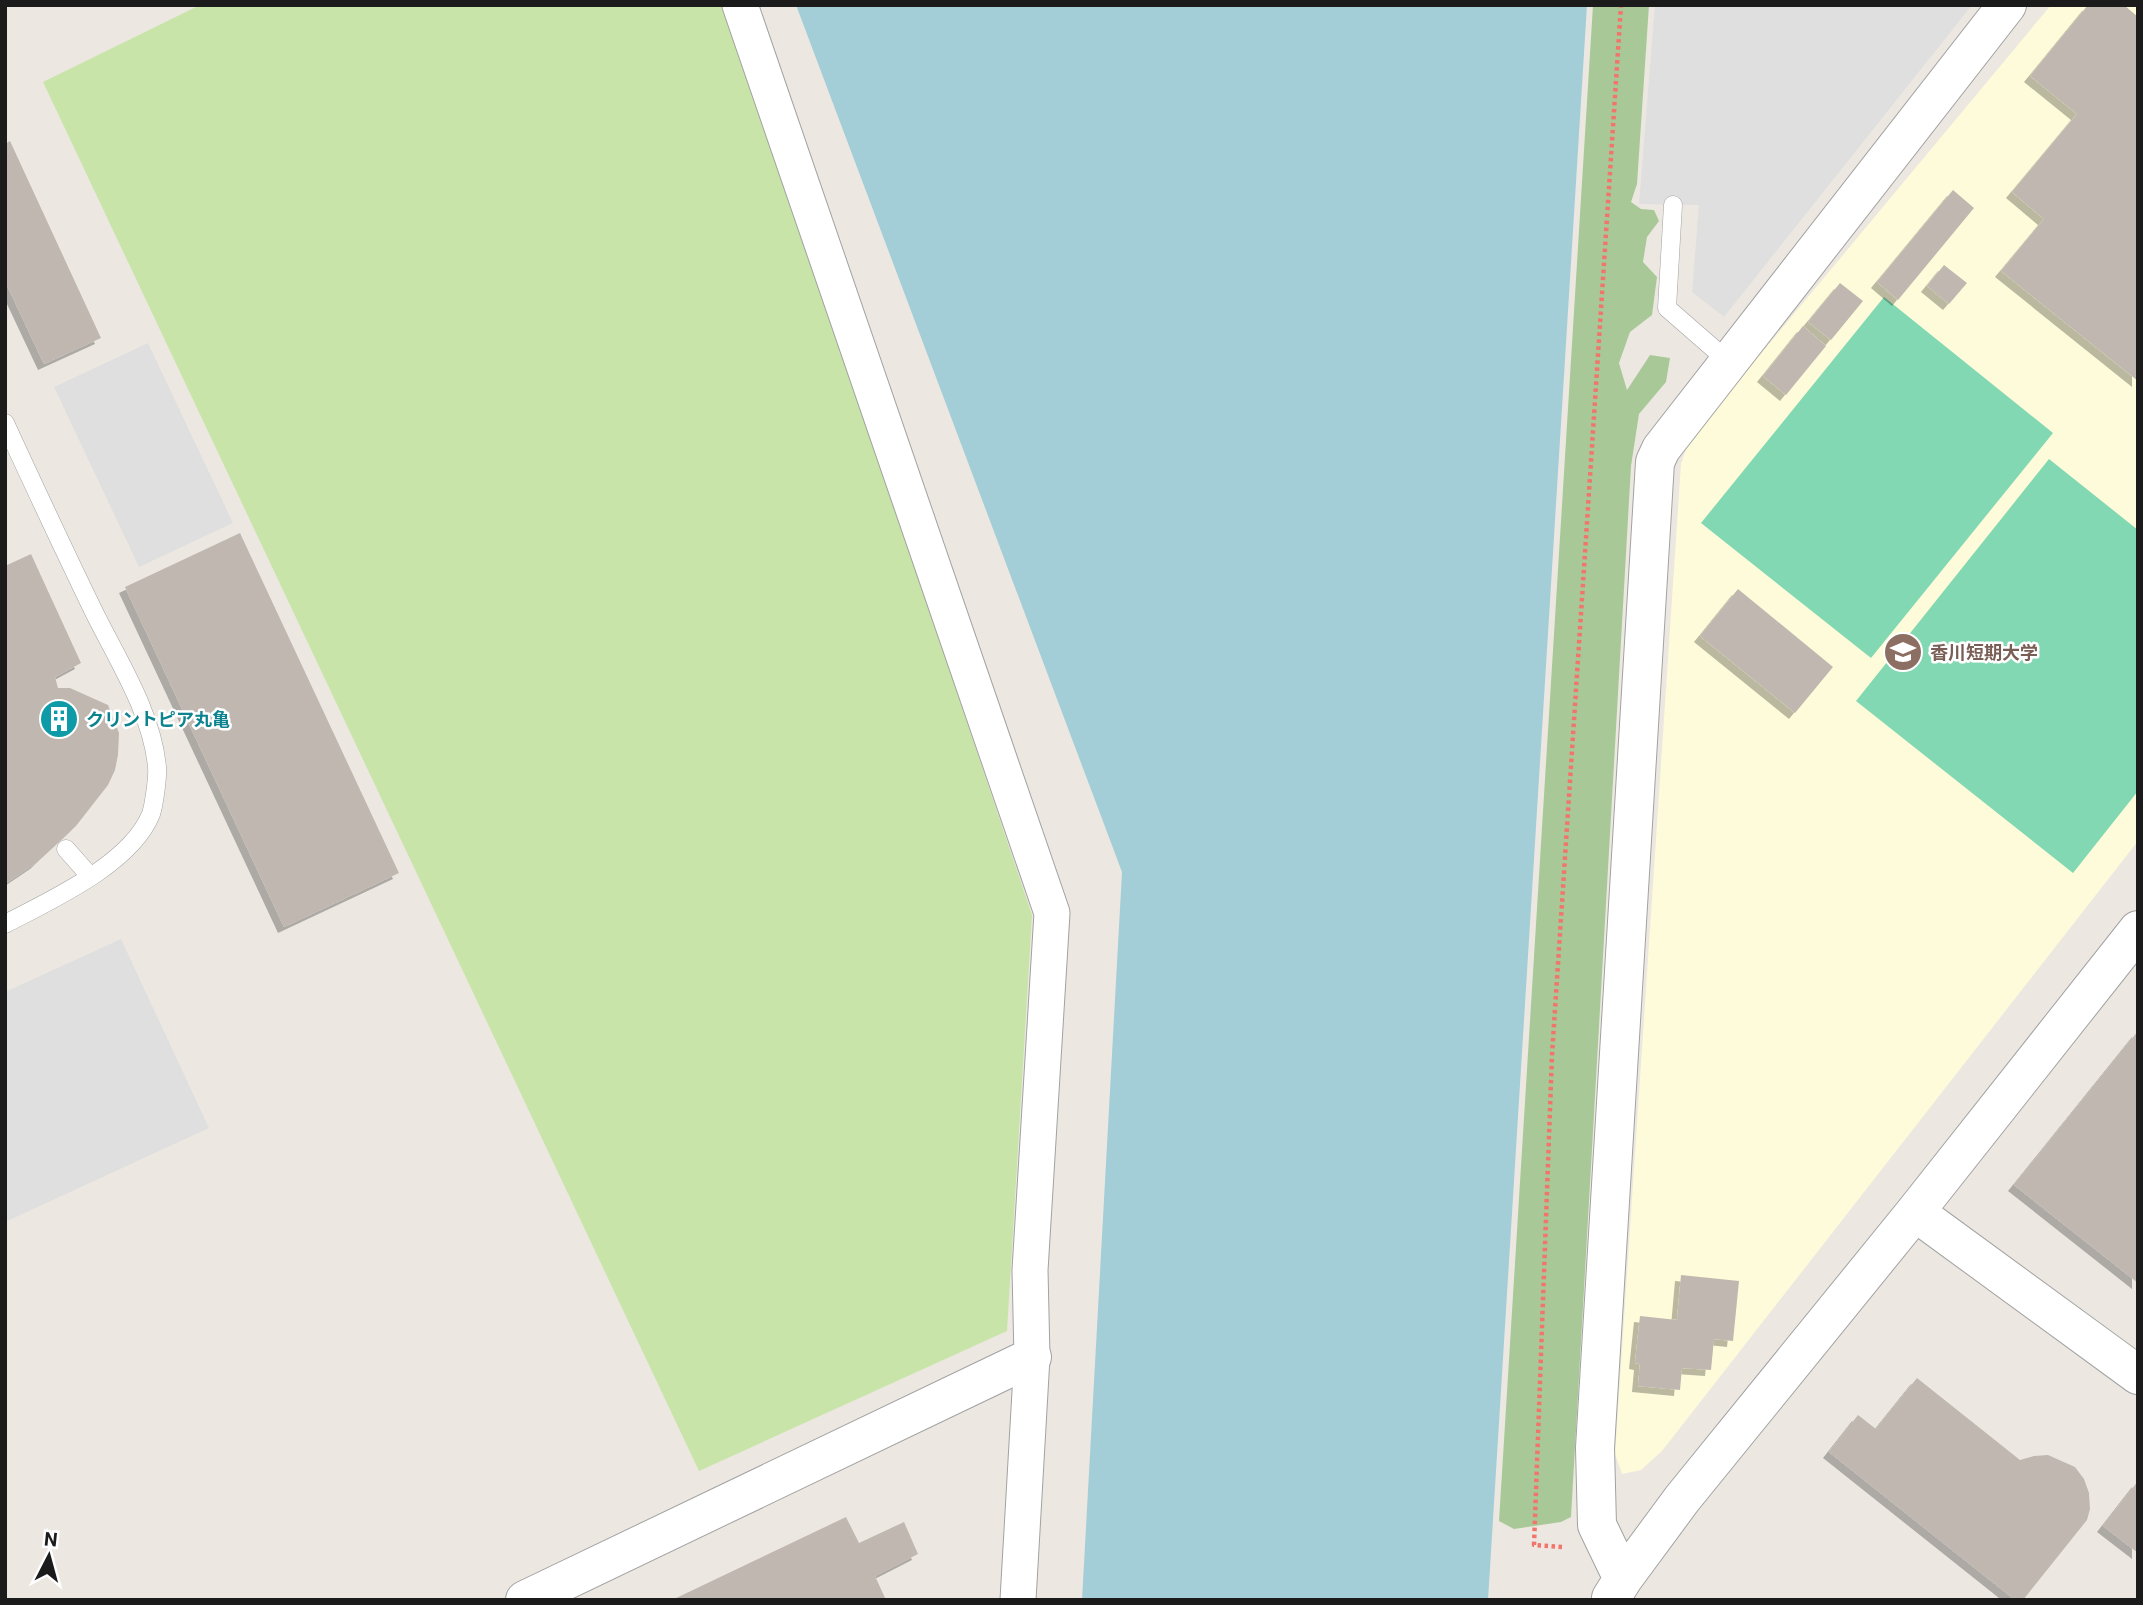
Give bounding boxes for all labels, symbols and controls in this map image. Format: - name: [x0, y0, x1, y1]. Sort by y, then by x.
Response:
- school or university icon: 香川短期大学: [1882, 631, 1924, 673]
- place label: 香川短期大学: [1930, 642, 2038, 663]
- building icon: クリントピア丸亀: [38, 698, 80, 740]
- place label: クリントピア丸亀: [86, 709, 230, 730]
- north arrow: [14, 1521, 84, 1591]
- text: N: [43, 1527, 59, 1552]

